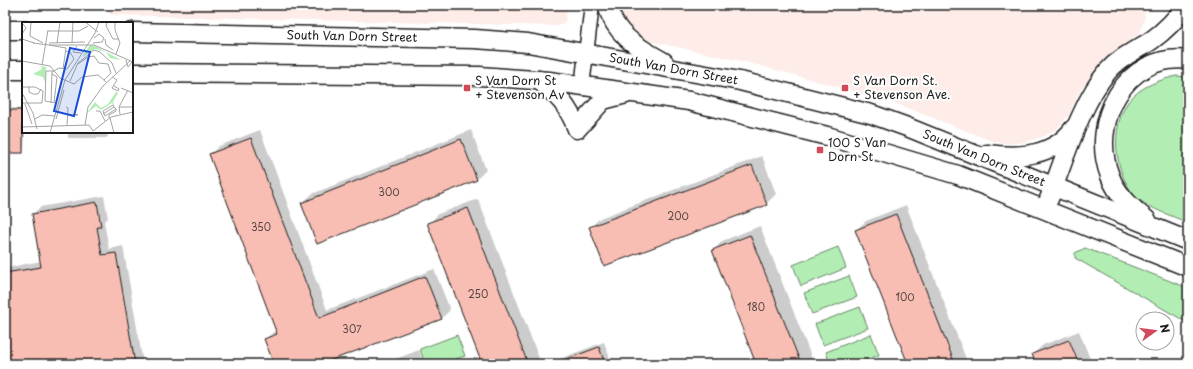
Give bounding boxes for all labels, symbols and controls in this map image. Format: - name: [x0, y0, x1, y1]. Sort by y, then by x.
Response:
- inset map: [22, 22, 133, 133]
- street label: South Van Dorn Street: [286, 25, 418, 46]
- street label: South Van Dorn Street: [608, 48, 740, 88]
- place label: S Van Dorn St + Stevenson Av: [475, 71, 565, 103]
- place label: S Van Dorn St. + Stevenson Ave.: [853, 71, 950, 103]
- marker: S Van Dorn St + Stevenson Av: [462, 83, 472, 93]
- marker: S Van Dorn St. + Stevenson Ave.: [840, 83, 850, 93]
- street label: South Van Dorn Street: [920, 124, 1048, 190]
- place label: 100 S Van Dorn St: [828, 133, 886, 165]
- marker: 100 S Van Dorn St: [815, 145, 825, 155]
- house number: 300: [378, 184, 400, 199]
- house number: 200: [667, 208, 689, 223]
- house number: 350: [251, 219, 271, 234]
- house number: 250: [468, 286, 488, 301]
- house number: 100: [895, 289, 915, 304]
- house number: 180: [747, 299, 765, 314]
- north arrow: [1135, 311, 1175, 351]
- house number: 307: [342, 321, 362, 336]
- text: N: [1156, 322, 1175, 335]

